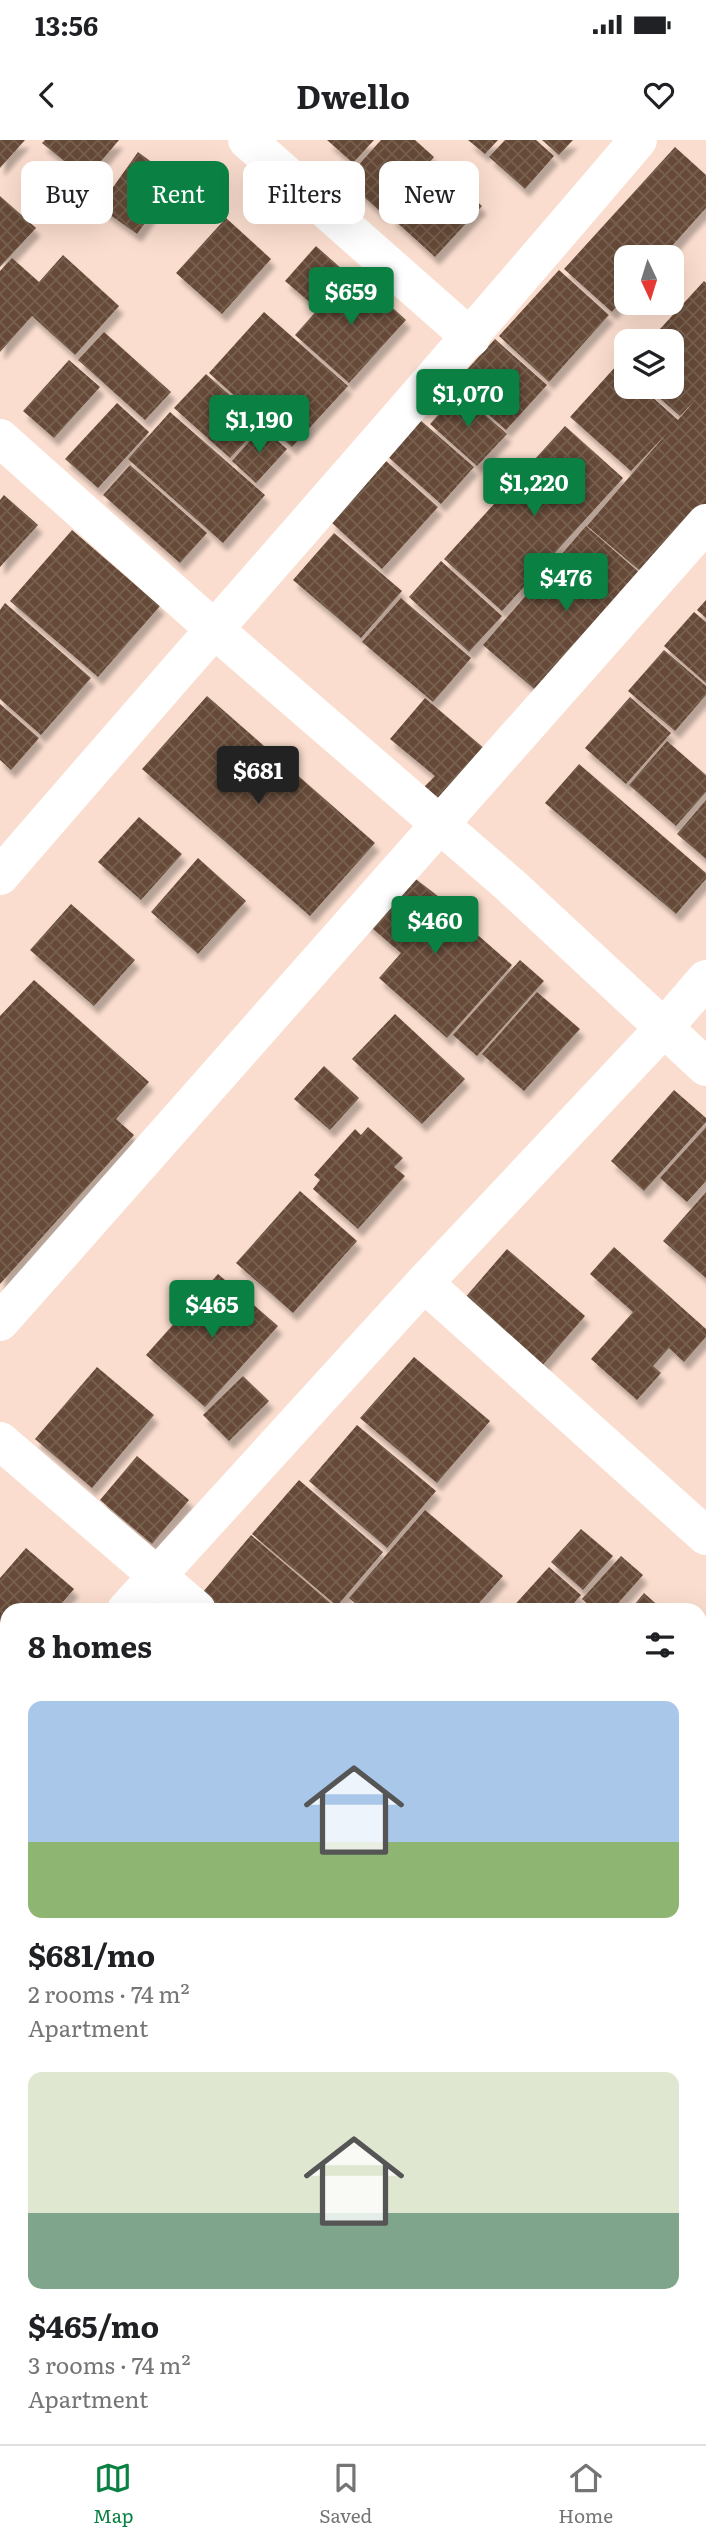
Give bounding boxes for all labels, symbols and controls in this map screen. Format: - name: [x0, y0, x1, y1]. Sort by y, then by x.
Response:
- text: 13:56: [35, 5, 98, 44]
- text: Dwello: [296, 71, 410, 119]
- icon: back: [28, 76, 66, 114]
- icon: heart: [640, 76, 678, 114]
- chip: Buy: [21, 161, 113, 224]
- chip: Rent: [127, 161, 229, 224]
- chip: Filters: [243, 161, 365, 224]
- chip: New: [379, 161, 479, 224]
- north arrow: [614, 245, 684, 315]
- map controls: [614, 245, 684, 399]
- pin: $659: [310, 268, 392, 327]
- text: $659: [325, 273, 377, 307]
- button: layers: [614, 329, 684, 399]
- pin: $1,070: [411, 370, 525, 429]
- text: $1,070: [432, 375, 504, 409]
- pin: $1,190: [202, 396, 316, 455]
- text: $1,190: [225, 401, 293, 435]
- pin: $1,220: [477, 458, 591, 518]
- text: $1,220: [499, 464, 569, 498]
- pin: $476: [525, 554, 607, 613]
- text: $476: [540, 559, 592, 593]
- pin: $681: [217, 746, 299, 806]
- text: $681: [233, 752, 283, 786]
- pin: $460: [394, 896, 476, 956]
- text: $460: [407, 902, 463, 936]
- pin: $465: [171, 1280, 253, 1340]
- text: $465: [185, 1286, 239, 1320]
- text: 8 homes: [28, 1623, 152, 1667]
- icon: filters: [641, 1626, 679, 1664]
- icon: home: [291, 1747, 417, 1873]
- text: $681/mo: [28, 1932, 155, 1976]
- text: 2 rooms · 74 m²: [28, 1976, 190, 2010]
- text: Apartment: [28, 2010, 148, 2044]
- icon: home: [291, 2118, 417, 2244]
- text: $465/mo: [28, 2303, 159, 2347]
- text: 3 rooms · 74 m²: [28, 2347, 191, 2381]
- text: Apartment: [28, 2381, 148, 2415]
- tab: Map: [93, 2459, 133, 2529]
- tab: Saved: [319, 2459, 372, 2529]
- tab: Home: [558, 2459, 613, 2529]

